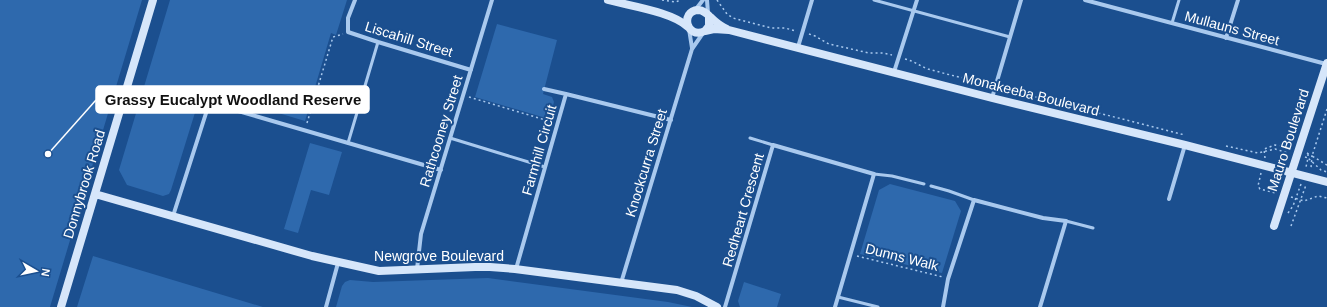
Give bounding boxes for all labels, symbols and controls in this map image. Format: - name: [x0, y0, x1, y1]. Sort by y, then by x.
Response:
- street label: Mullauns Street: [1183, 8, 1281, 48]
- street label: Liscahill Street: [363, 18, 455, 60]
- street label: Monakeeba Boulevard: [961, 69, 1101, 119]
- street label: Rathcooney Street: [416, 73, 466, 189]
- callout: Grassy Eucalypt Woodland Reserve: [96, 86, 369, 113]
- street label: Mauro Boulevard: [1264, 87, 1312, 193]
- text: Grassy Eucalypt Woodland Reserve: [105, 91, 361, 108]
- street label: Farmhill Circuit: [518, 103, 560, 197]
- street label: Knockcurra Street: [622, 107, 670, 219]
- street label: Donnybrook Road: [60, 128, 108, 240]
- street label: Redheart Crescent: [719, 151, 767, 269]
- street label: Dunns Walk: [864, 240, 941, 274]
- street label: Newgrove Boulevard: [374, 248, 504, 264]
- north arrow: [16, 251, 56, 291]
- text: N: [39, 268, 52, 277]

